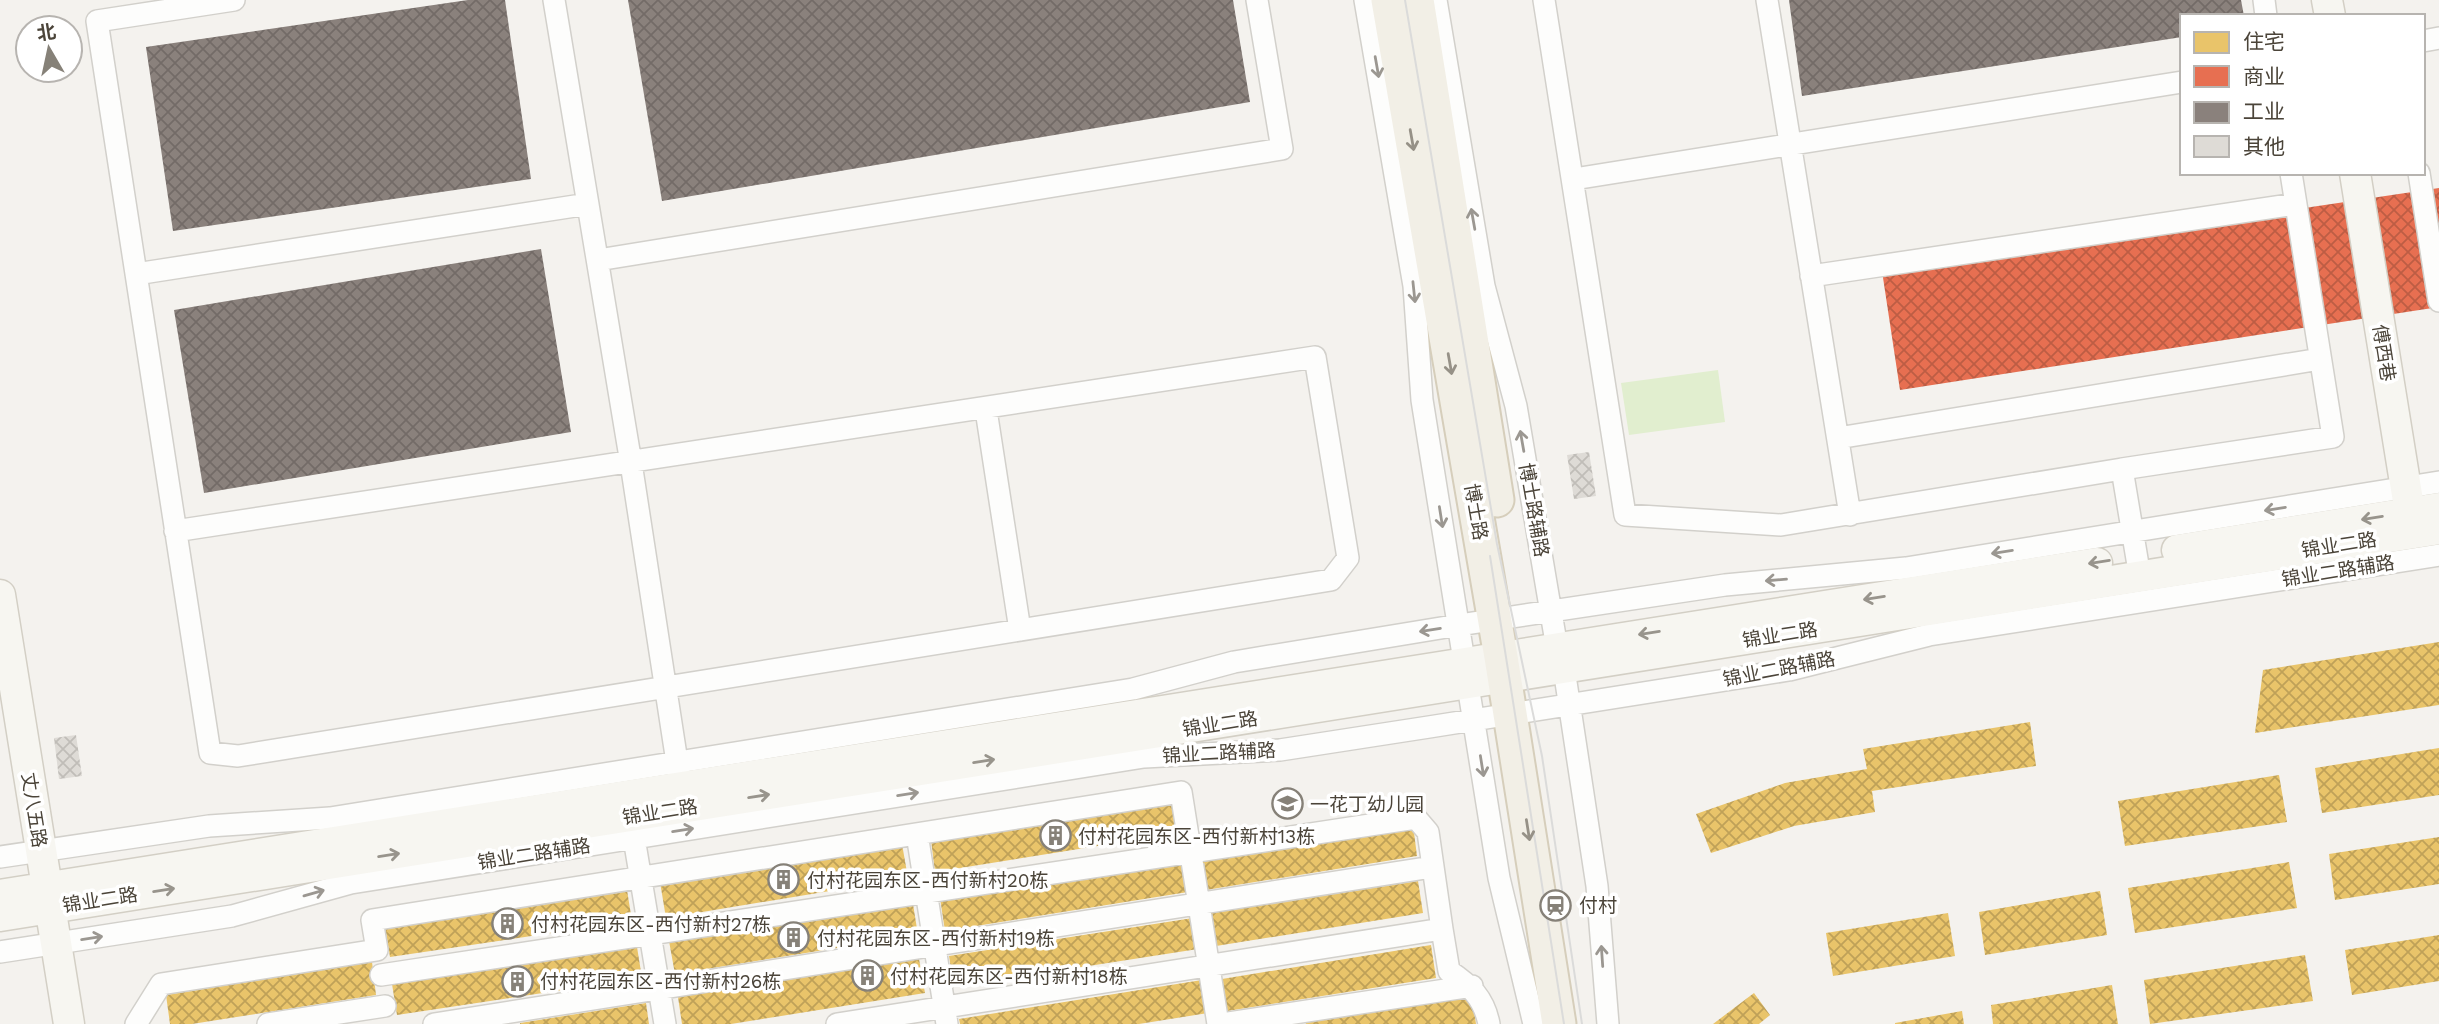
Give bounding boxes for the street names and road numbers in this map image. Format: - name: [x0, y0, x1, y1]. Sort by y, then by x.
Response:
- street label: 傅西巷: [2368, 323, 2400, 383]
- street label: 博士路辅路: [1514, 461, 1554, 559]
- street label: 博士路: [1460, 482, 1492, 542]
- street label: 锦业二路: [2300, 528, 2378, 562]
- street label: 锦业二路辅路: [2280, 551, 2396, 591]
- street label: 锦业二路: [1741, 618, 1819, 652]
- street label: 锦业二路辅路: [1721, 647, 1837, 691]
- street label: 锦业二路: [1181, 707, 1259, 741]
- street label: 锦业二路辅路: [1161, 739, 1277, 767]
- street label: 丈八五路: [17, 771, 51, 849]
- street label: 锦业二路: [621, 795, 699, 829]
- street label: 锦业二路辅路: [476, 834, 592, 874]
- street label: 锦业二路: [61, 883, 139, 917]

